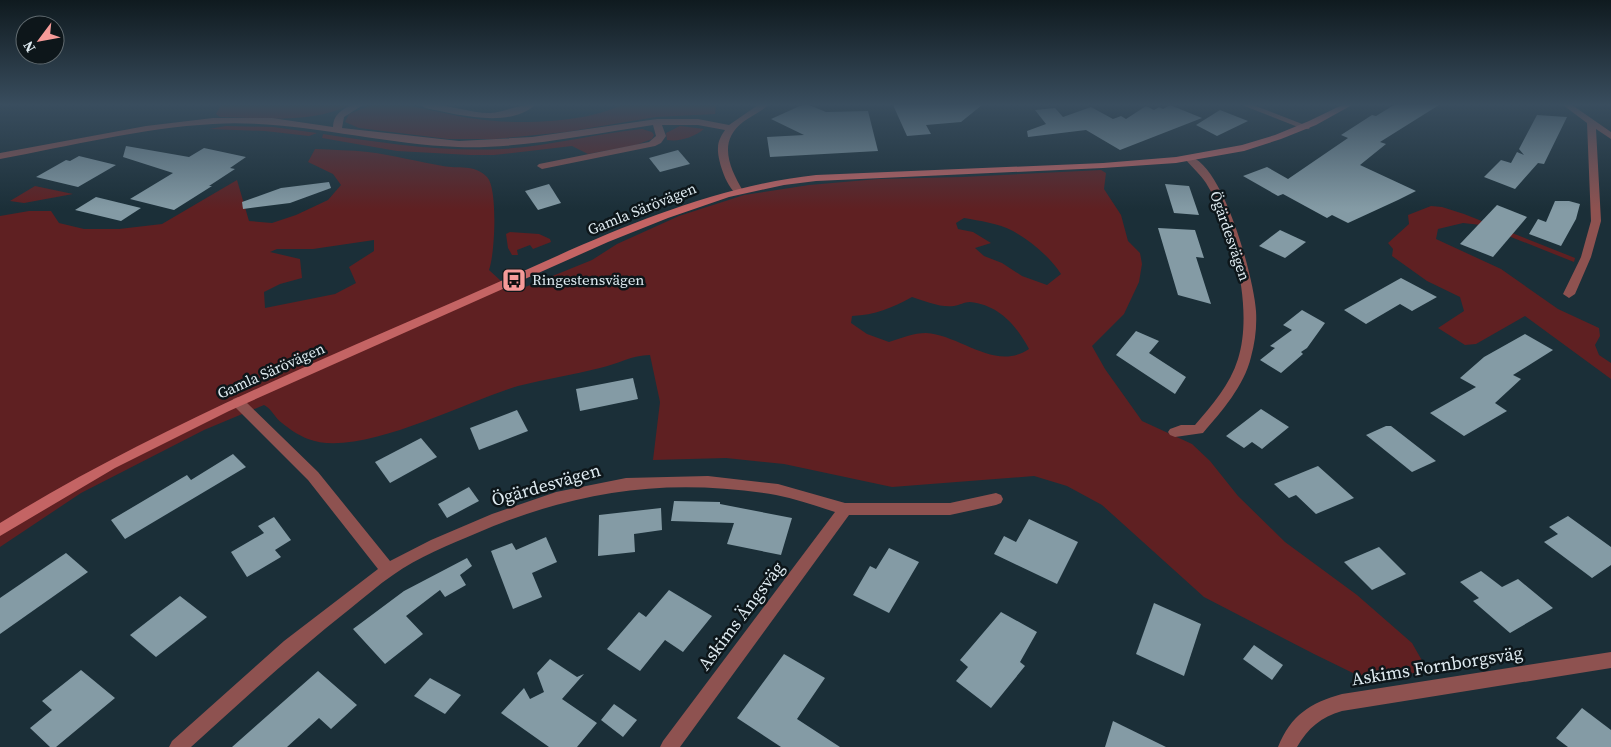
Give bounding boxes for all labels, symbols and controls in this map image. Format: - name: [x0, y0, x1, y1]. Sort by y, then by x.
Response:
- north arrow: [15, 15, 65, 65]
- text: N: [18, 37, 40, 57]
- street label: Gamla Särövägen: [584, 177, 699, 240]
- street label: Ögärdesvägen: [1205, 188, 1256, 284]
- bus stop icon: Ringestensvägen: [501, 267, 527, 293]
- place label: Ringestensvägen: [532, 269, 644, 290]
- street label: Gamla Särövägen: [214, 337, 328, 404]
- street label: Ögärdesvägen: [488, 457, 603, 512]
- street label: Askims Ängsväg: [691, 556, 790, 675]
- street label: Askims Fornborgsväg: [1350, 640, 1524, 691]

